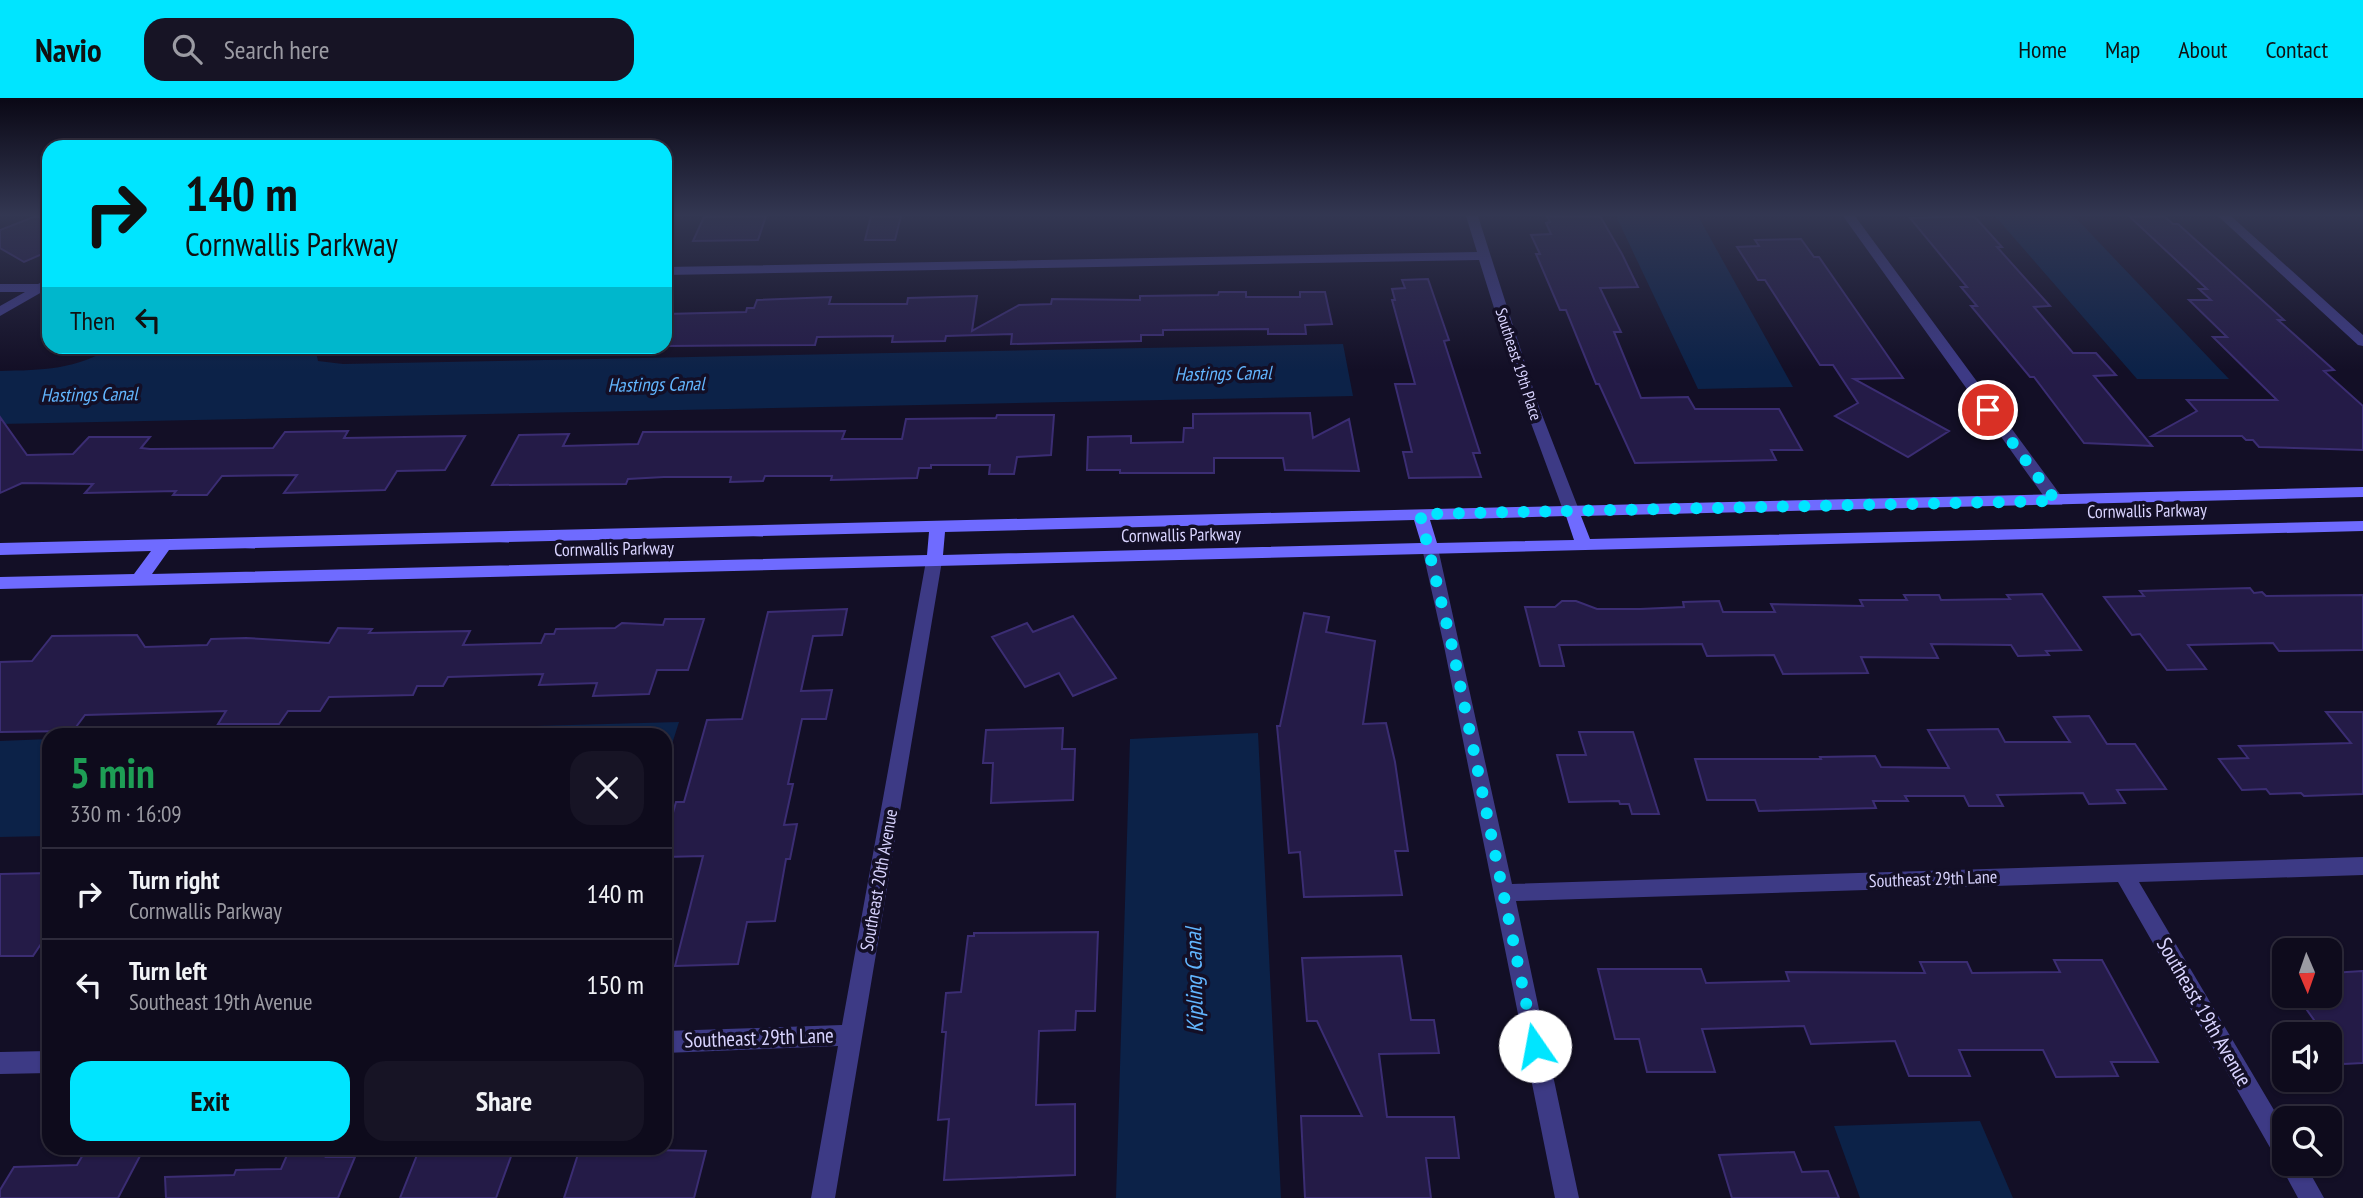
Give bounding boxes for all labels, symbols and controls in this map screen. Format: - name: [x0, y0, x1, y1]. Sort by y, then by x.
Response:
- search box: [144, 18, 634, 81]
- text: Navio: [35, 28, 102, 71]
- icon: search: [168, 30, 206, 68]
- text: Search here: [224, 33, 329, 66]
- text: Home: [2018, 34, 2067, 65]
- text: Map: [2105, 34, 2140, 65]
- text: About: [2178, 34, 2227, 65]
- text: Contact: [2265, 34, 2328, 65]
- text: 140 m: [185, 161, 298, 225]
- icon: right: [70, 168, 161, 259]
- text: Cornwallis Parkway: [185, 223, 398, 265]
- icon: left: [129, 301, 167, 339]
- text: Then: [70, 304, 115, 337]
- street label: Southeast 19th Place: [1491, 305, 1547, 423]
- water label: Hastings Canal: [1174, 360, 1273, 386]
- water label: Hastings Canal: [607, 371, 706, 397]
- pin: [1958, 380, 2018, 440]
- water label: Hastings Canal: [40, 381, 139, 407]
- icon: arrive: [1969, 391, 2007, 429]
- street label: Cornwallis Parkway: [2087, 498, 2207, 523]
- street label: Cornwallis Parkway: [1121, 522, 1241, 547]
- street label: Cornwallis Parkway: [554, 536, 674, 561]
- text: 5 min: [70, 745, 155, 800]
- button: close: [570, 751, 644, 825]
- text: 330 m · 16:09: [70, 799, 182, 828]
- street label: Southeast 20th Avenue: [855, 807, 902, 953]
- text: Turn right: [129, 863, 220, 896]
- street label: Southeast 29th Lane: [1868, 865, 1997, 892]
- icon: right: [70, 875, 108, 913]
- text: 140 m: [586, 877, 644, 910]
- text: Cornwallis Parkway: [129, 896, 282, 925]
- water label: Kipling Canal: [1178, 924, 1209, 1033]
- street label: Southeast 19th Avenue: [2151, 932, 2258, 1091]
- north arrow: [2272, 938, 2342, 1008]
- map controls: [2272, 938, 2342, 1176]
- text: Turn left: [129, 954, 207, 987]
- icon: left: [70, 966, 108, 1004]
- text: 150 m: [586, 968, 644, 1001]
- text: Southeast 19th Avenue: [129, 987, 312, 1016]
- position arrow: [1498, 1009, 1572, 1083]
- street label: Southeast 29th Lane: [684, 1021, 834, 1054]
- button: sound: [2272, 1022, 2342, 1092]
- button: Exit: [70, 1061, 350, 1141]
- button: Share: [364, 1061, 644, 1141]
- button: search: [2272, 1106, 2342, 1176]

